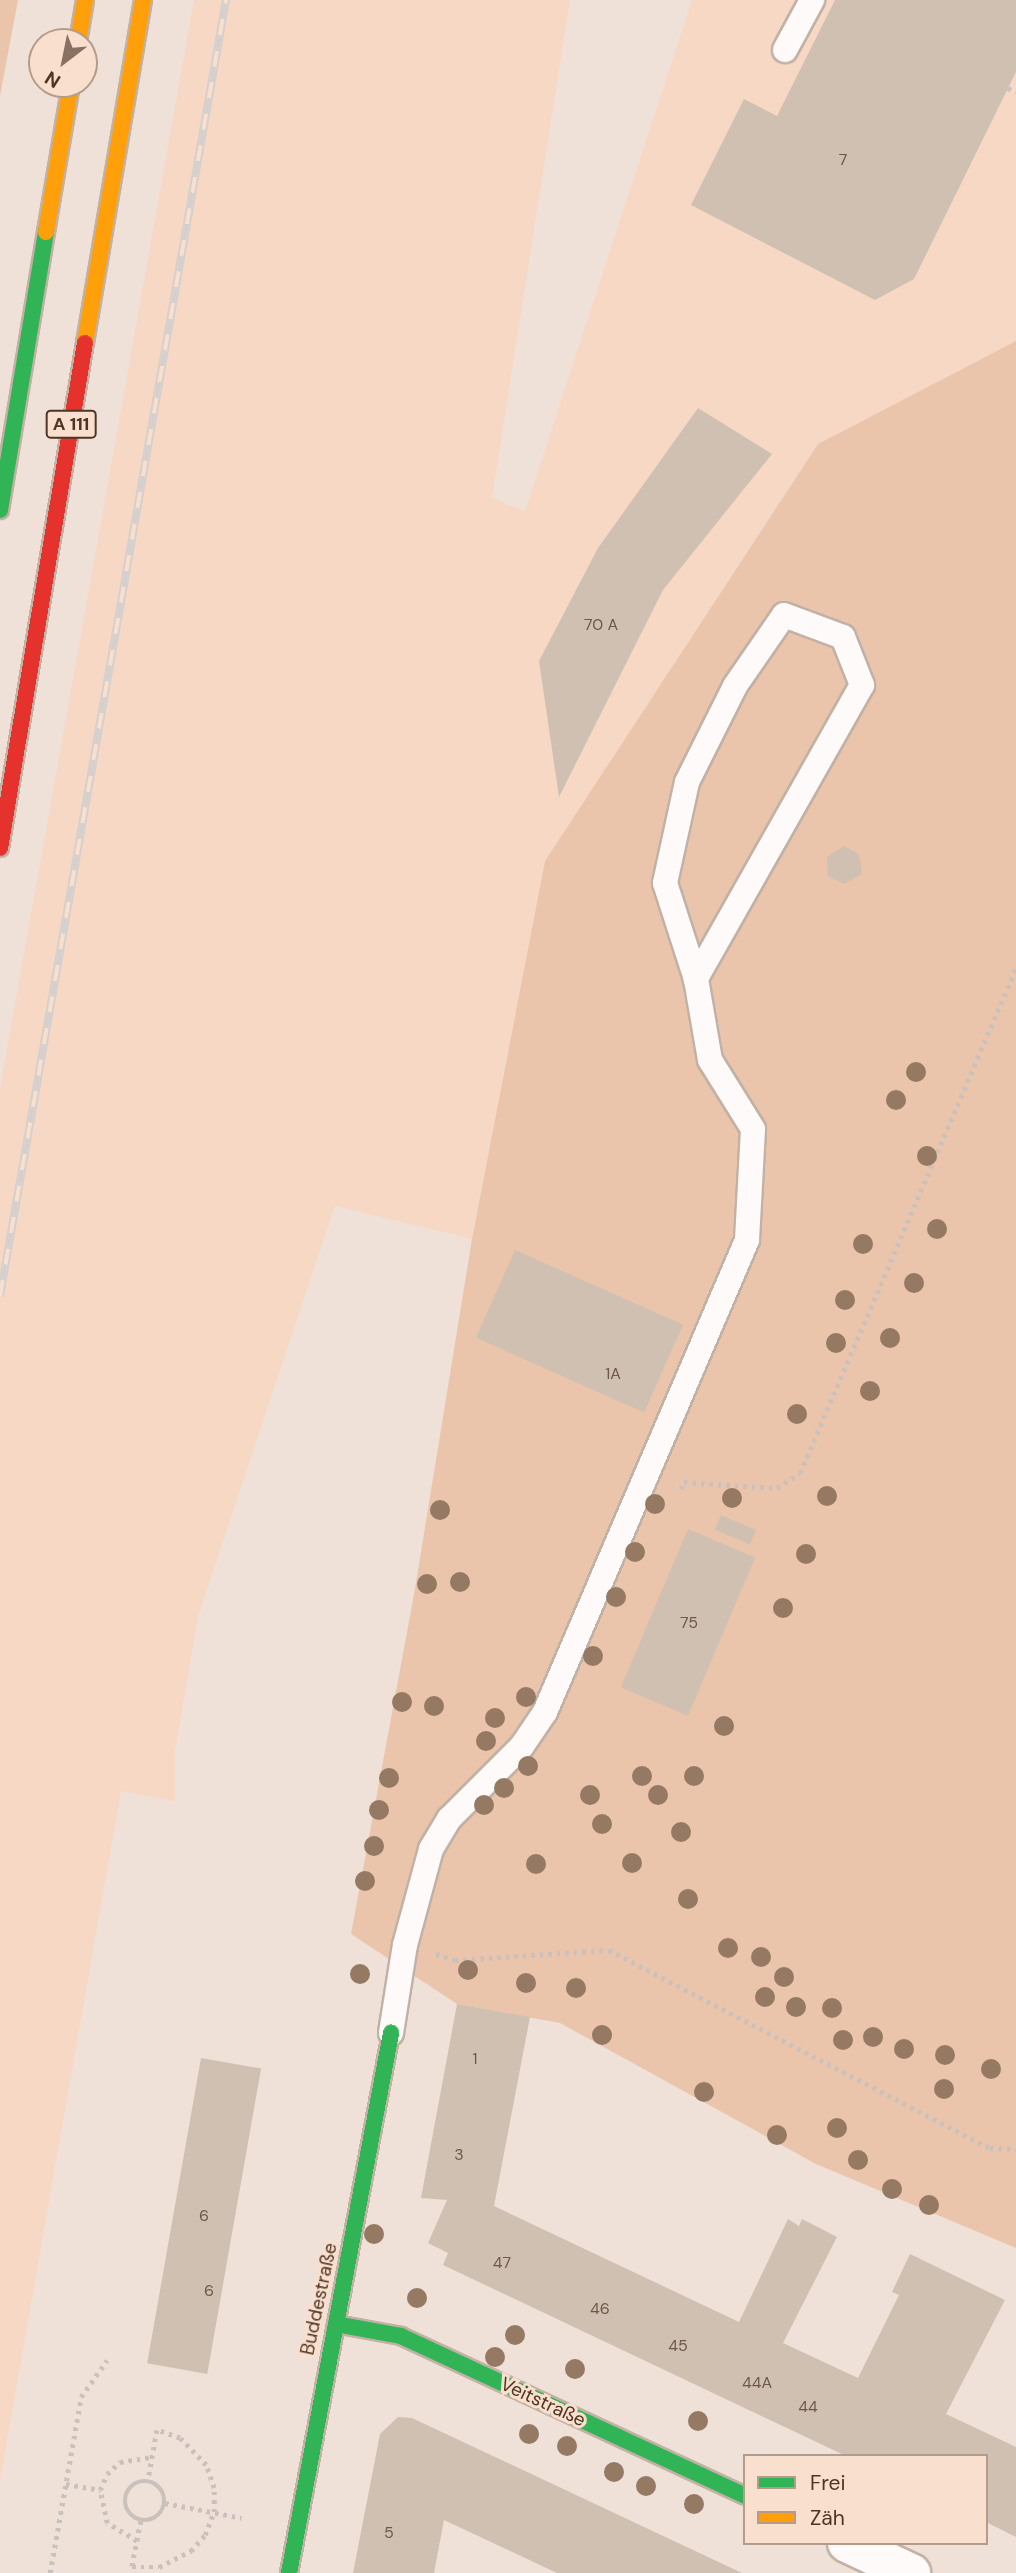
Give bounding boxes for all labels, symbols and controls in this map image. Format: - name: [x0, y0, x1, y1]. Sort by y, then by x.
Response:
- north arrow: [28, 28, 98, 98]
- text: N: [40, 65, 65, 94]
- house number: 7: [839, 150, 847, 170]
- road number: A 111: [45, 410, 97, 438]
- house number: 70 A: [584, 615, 618, 635]
- house number: 1A: [605, 1364, 621, 1384]
- house number: 75: [680, 1613, 698, 1633]
- house number: 1: [473, 2049, 477, 2069]
- house number: 3: [454, 2145, 464, 2165]
- house number: 6: [199, 2206, 209, 2226]
- street label: Buddestraße: [296, 2241, 342, 2357]
- house number: 47: [493, 2253, 511, 2273]
- house number: 6: [204, 2281, 214, 2301]
- house number: 46: [590, 2299, 610, 2319]
- house number: 45: [668, 2336, 688, 2356]
- street label: Veitstraße: [497, 2372, 589, 2432]
- house number: 44A: [742, 2373, 772, 2393]
- house number: 44: [798, 2397, 818, 2417]
- legend: [743, 2454, 988, 2545]
- text: Frei: [810, 2469, 846, 2497]
- text: Zäh: [810, 2504, 845, 2532]
- house number: 5: [384, 2523, 394, 2543]

